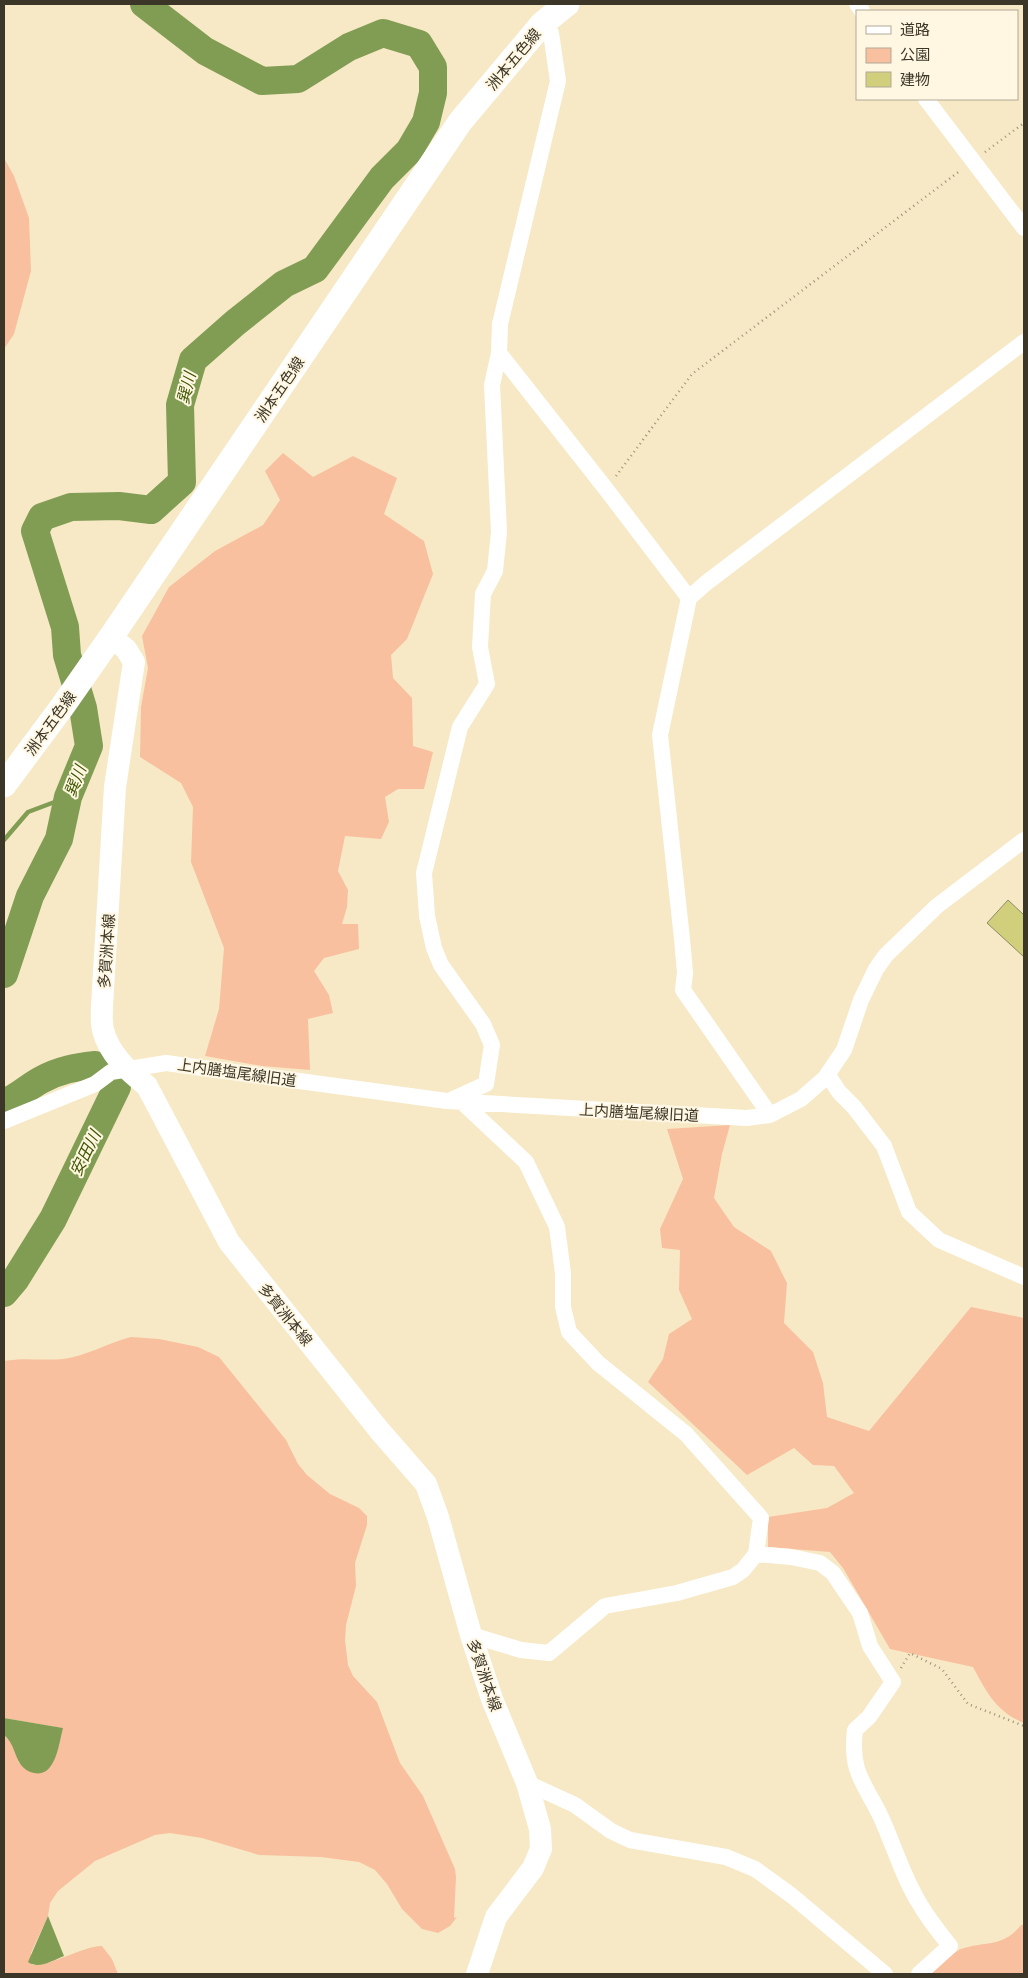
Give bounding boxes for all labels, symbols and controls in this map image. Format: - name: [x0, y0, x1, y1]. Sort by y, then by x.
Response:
- legend: [856, 10, 1018, 100]
- text: 道路: [900, 19, 930, 39]
- street label: 洲本五色線: [481, 24, 545, 94]
- text: 公園: [900, 44, 930, 64]
- text: 建物: [900, 69, 930, 89]
- street label: 洲本五色線: [250, 352, 308, 426]
- water label: 巽川: [171, 368, 201, 406]
- street label: 洲本五色線: [20, 687, 80, 759]
- water label: 巽川: [59, 760, 92, 800]
- street label: 多賀洲本線: [93, 913, 119, 989]
- street label: 上内膳塩尾線旧道: [176, 1054, 298, 1090]
- street label: 上内膳塩尾線旧道: [579, 1099, 699, 1125]
- water label: 安田川: [65, 1125, 106, 1179]
- street label: 多賀洲本線: [255, 1279, 317, 1349]
- street label: 多賀洲本線: [463, 1636, 507, 1714]

